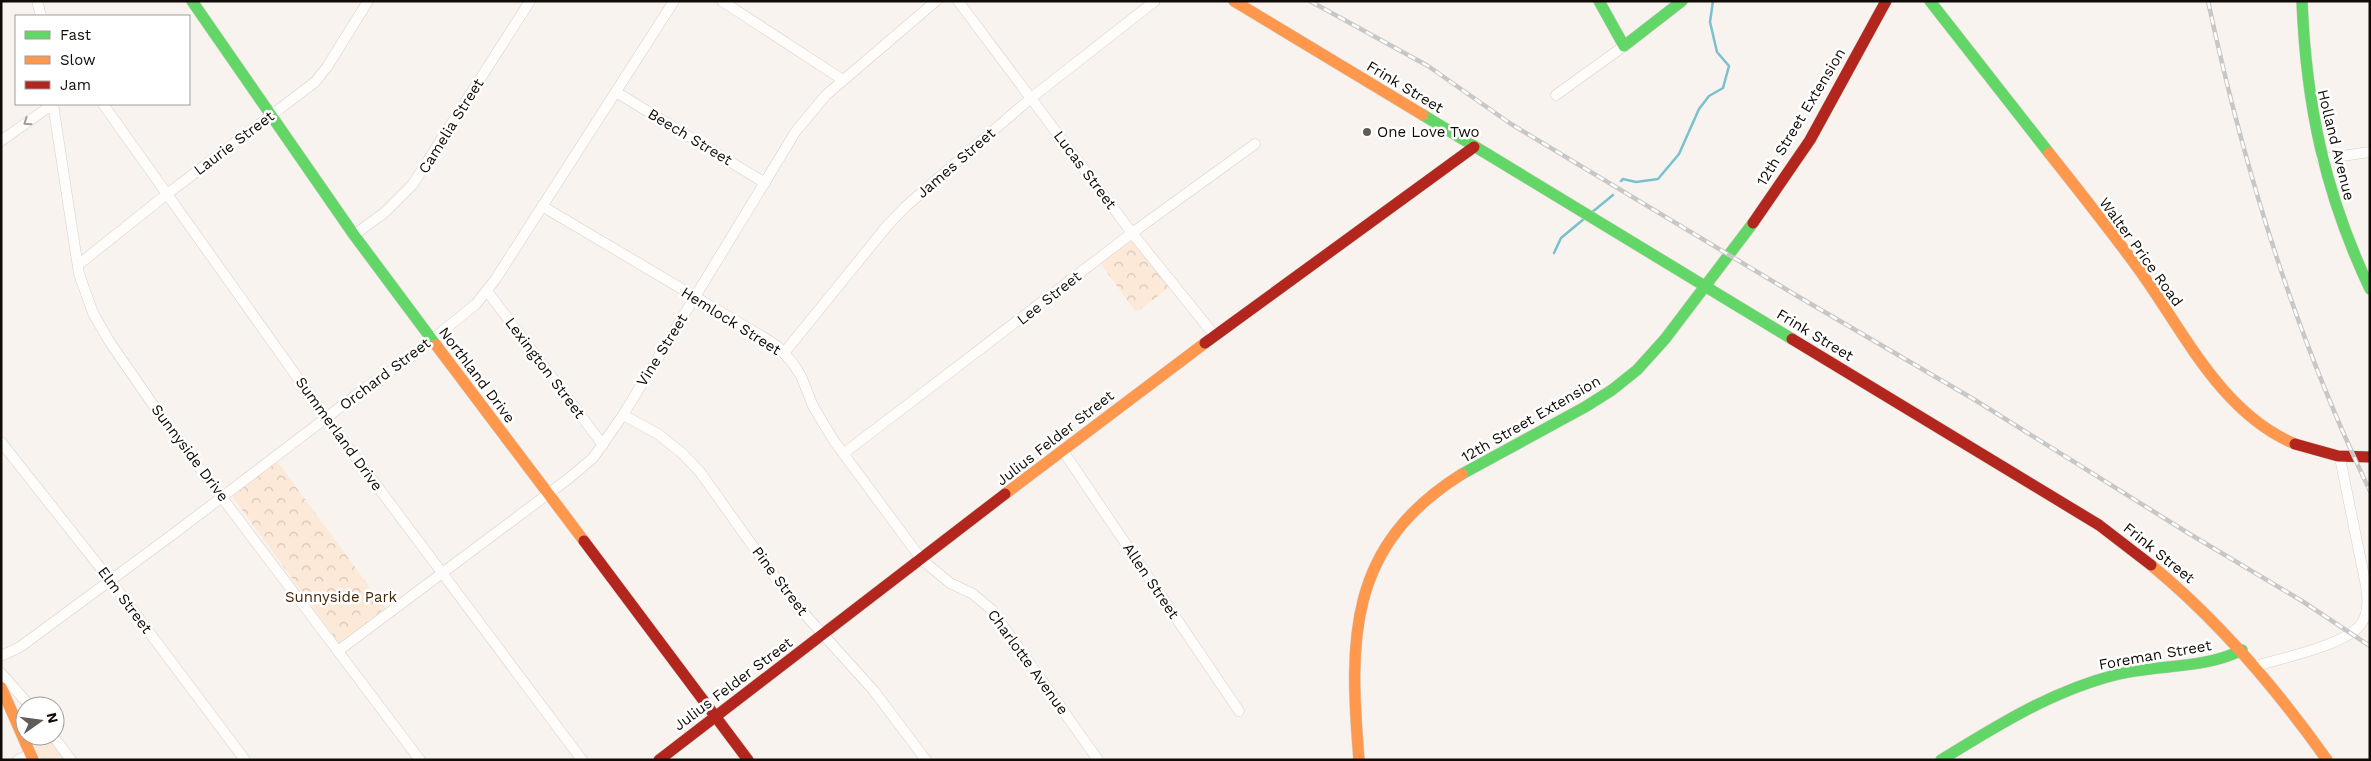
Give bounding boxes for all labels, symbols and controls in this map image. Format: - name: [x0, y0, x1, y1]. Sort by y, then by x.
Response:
- legend: [15, 15, 190, 105]
- text: Fast: [60, 26, 92, 44]
- street label: 12th Street Extension: [1753, 45, 1849, 189]
- text: Slow: [60, 51, 96, 69]
- street label: Frink Street: [1363, 57, 1447, 117]
- street label: Camelia Street: [415, 75, 488, 177]
- text: Jam: [60, 76, 91, 94]
- street label: Holland Avenue: [2313, 88, 2359, 202]
- street label: Beech Street: [645, 105, 736, 170]
- street label: Laurie Street: [190, 107, 278, 179]
- one-way arrow: [23, 116, 33, 125]
- place label: One Love Two: [1377, 123, 1480, 141]
- street label: James Street: [913, 124, 999, 202]
- marker: One Love Two: [1361, 126, 1373, 138]
- street label: Lucas Street: [1050, 127, 1121, 213]
- street label: Walter Price Road: [2095, 194, 2187, 310]
- street label: Lee Street: [1013, 267, 1085, 329]
- street label: Hemlock Street: [678, 283, 785, 359]
- street label: Frink Street: [1773, 305, 1857, 365]
- street label: Vine Street: [633, 310, 692, 390]
- street label: Lexington Street: [501, 314, 589, 422]
- street label: Northland Drive: [435, 324, 519, 426]
- street label: Orchard Street: [336, 334, 434, 414]
- street label: 12th Street Extension: [1458, 372, 1604, 466]
- street label: Summerland Drive: [292, 374, 386, 494]
- street label: Julius Felder Street: [993, 386, 1118, 489]
- street label: Sunnyside Drive: [148, 401, 232, 505]
- street label: Frink Street: [2120, 519, 2199, 588]
- street label: Allen Street: [1119, 540, 1183, 623]
- street label: Pine Street: [748, 543, 812, 619]
- street label: Elm Street: [94, 563, 156, 637]
- park label: Sunnyside Park: [285, 588, 398, 606]
- street label: Charlotte Avenue: [984, 606, 1072, 718]
- street label: Julius Felder Street: [670, 633, 797, 735]
- street label: Foreman Street: [2097, 636, 2213, 674]
- north arrow: [15, 696, 65, 746]
- text: N: [44, 711, 62, 725]

